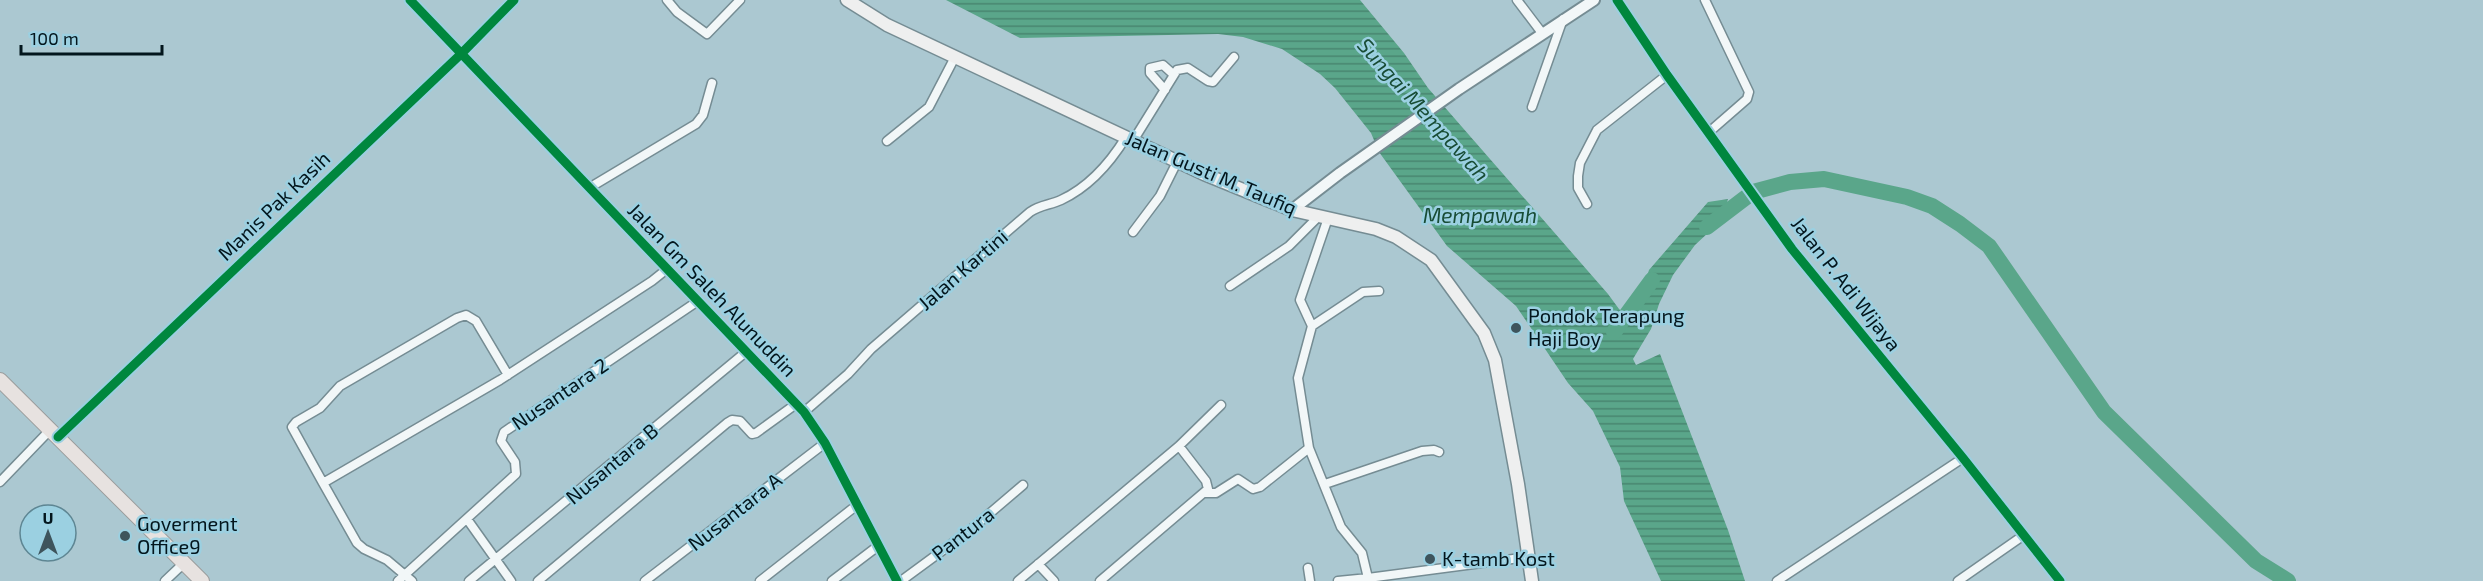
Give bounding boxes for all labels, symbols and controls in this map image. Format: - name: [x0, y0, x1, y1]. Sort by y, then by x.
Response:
- scale bar: [21, 18, 162, 56]
- text: 100 m: [30, 27, 79, 49]
- water label: Sungai Mempawah: [1353, 32, 1495, 186]
- street label: Jalan Gusti M. Taufiq: [1122, 125, 1301, 219]
- street label: Manis Pak Kasih: [212, 146, 334, 265]
- street label: Jalan Gm Saleh Alunuddin: [623, 197, 802, 381]
- water label: Mempawah: [1423, 202, 1537, 227]
- street label: Jalan P. Adi Wijaya: [1787, 211, 1907, 355]
- street label: Jalan Kartini: [913, 224, 1012, 315]
- place label: Pondok Terapung Haji Boy: [1528, 303, 1684, 350]
- marker: Pondok Terapung Haji Boy: [1509, 321, 1523, 335]
- street label: Nusantara 2: [506, 352, 612, 434]
- street label: Nusantara B: [560, 418, 662, 509]
- street label: Nusantara A: [683, 467, 786, 555]
- street label: Pantura: [926, 501, 998, 565]
- north arrow: [18, 503, 78, 563]
- text: U: [43, 508, 53, 527]
- place label: Goverment Office9: [137, 511, 238, 558]
- marker: Goverment Office9: [118, 529, 132, 543]
- place label: K-tamb Kost: [1442, 546, 1555, 570]
- marker: K-tamb Kost: [1423, 552, 1437, 566]

